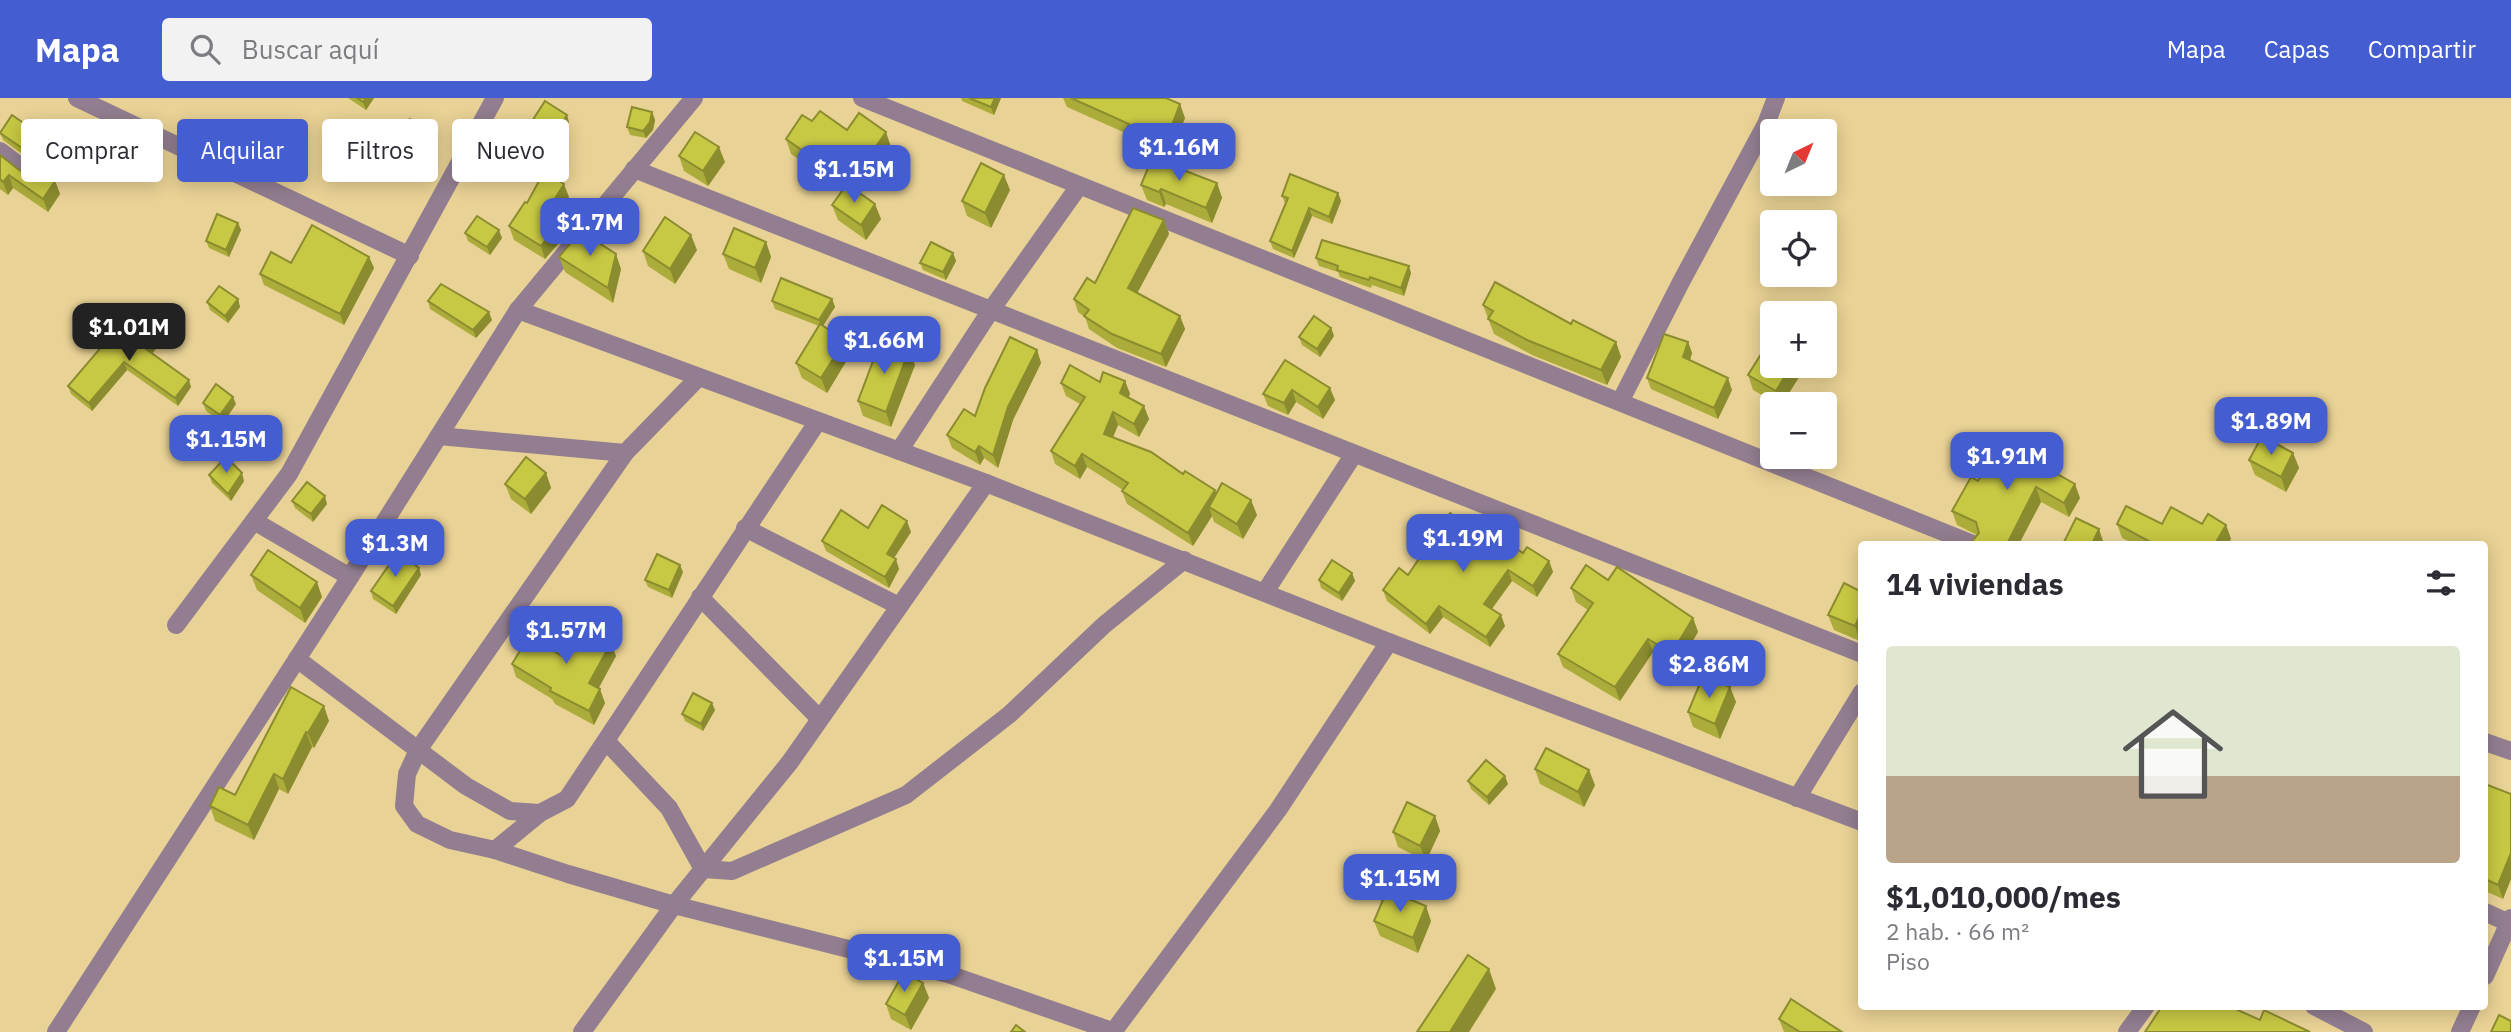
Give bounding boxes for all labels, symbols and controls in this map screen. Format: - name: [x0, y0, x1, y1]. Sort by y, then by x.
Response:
- search box: [162, 18, 652, 81]
- text: Mapa: [35, 28, 120, 71]
- icon: search: [186, 30, 224, 68]
- text: Buscar aquí: [242, 32, 379, 66]
- text: Mapa: [2167, 33, 2226, 65]
- text: Capas: [2264, 33, 2330, 65]
- text: Compartir: [2368, 33, 2476, 65]
- chip: Comprar: [21, 119, 163, 182]
- chip: Alquilar: [177, 119, 308, 182]
- chip: Filtros: [322, 119, 438, 182]
- chip: Nuevo: [452, 119, 569, 182]
- north arrow: [1760, 119, 1838, 196]
- map controls: [1760, 119, 1837, 469]
- pin: $1.16M: [1122, 123, 1236, 183]
- text: $1.16M: [1138, 131, 1220, 161]
- pin: $1.15M: [797, 146, 911, 205]
- text: $1.15M: [813, 153, 895, 183]
- pin: $1.7M: [541, 198, 639, 258]
- text: $1.7M: [556, 206, 624, 236]
- button: locate: [1760, 210, 1837, 287]
- button: +: [1760, 301, 1837, 378]
- pin: $1.01M: [72, 303, 186, 363]
- text: $1.01M: [88, 311, 170, 341]
- pin: $1.66M: [827, 316, 941, 376]
- text: $1.66M: [843, 324, 925, 354]
- button: −: [1760, 392, 1837, 469]
- pin: $1.89M: [2214, 398, 2328, 457]
- text: $1.89M: [2230, 405, 2312, 435]
- pin: $1.15M: [169, 416, 283, 475]
- text: $1.15M: [185, 423, 267, 453]
- pin: $1.91M: [1950, 432, 2064, 492]
- text: $1.91M: [1966, 440, 2048, 470]
- pin: $1.19M: [1406, 514, 1520, 574]
- pin: $1.3M: [346, 519, 444, 579]
- text: $1.19M: [1422, 522, 1504, 552]
- text: $1.3M: [361, 527, 429, 557]
- text: 14 viviendas: [1886, 564, 2064, 603]
- icon: filters: [2422, 564, 2460, 602]
- pin: $1.57M: [509, 606, 623, 666]
- text: $1.57M: [525, 614, 607, 644]
- pin: $2.86M: [1652, 640, 1766, 700]
- text: $2.86M: [1668, 648, 1750, 678]
- icon: home: [2110, 691, 2236, 817]
- pin: $1.15M: [1343, 854, 1457, 914]
- text: $1.15M: [1359, 862, 1441, 892]
- text: $1,010,000/mes: [1886, 877, 2121, 916]
- text: 2 hab. · 66 m²: [1886, 916, 2029, 946]
- pin: $1.15M: [847, 934, 961, 994]
- text: $1.15M: [863, 942, 945, 972]
- text: Piso: [1886, 946, 1930, 976]

